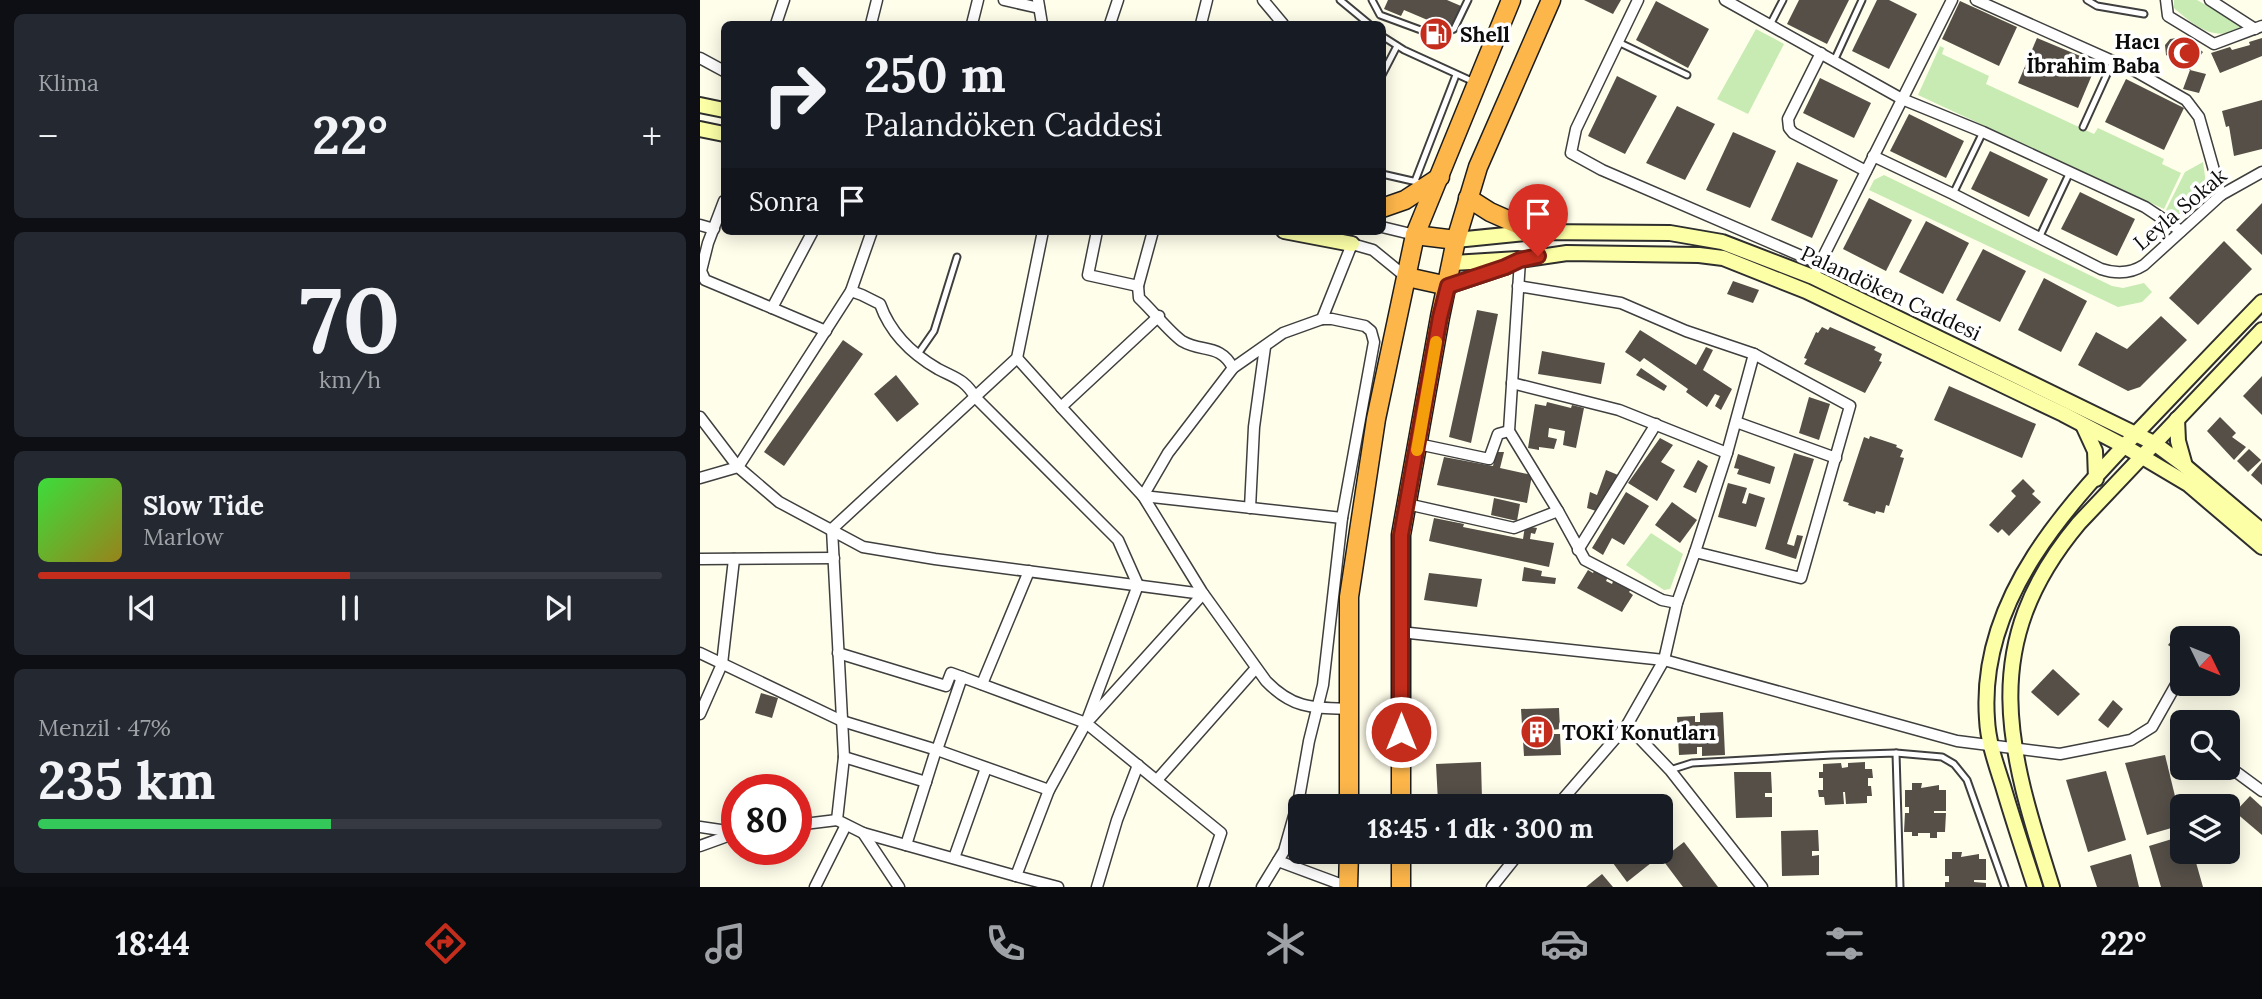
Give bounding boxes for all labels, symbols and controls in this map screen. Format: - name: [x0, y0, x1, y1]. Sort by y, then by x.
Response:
- fuel station icon: Shell: [1417, 15, 1455, 53]
- place label: Shell: [1460, 21, 1510, 48]
- place label: Hacı İbrahim Baba: [2026, 28, 2160, 79]
- mosque icon: Hacı İbrahim Baba: [2165, 34, 2203, 72]
- text: 250 m: [864, 43, 1006, 105]
- icon: right: [749, 49, 840, 140]
- text: Klima: [38, 68, 99, 97]
- text: 22°: [312, 102, 388, 168]
- text: Palandöken Caddesi: [864, 104, 1163, 145]
- text: −: [38, 112, 58, 160]
- text: +: [642, 112, 662, 160]
- street label: Leyla Sokak: [2128, 162, 2233, 256]
- icon: arrive: [833, 182, 871, 220]
- pin: [1508, 184, 1568, 256]
- text: Sonra: [749, 185, 819, 218]
- icon: arrive: [1519, 195, 1557, 233]
- street label: Palandöken Caddesi: [1796, 239, 1986, 347]
- text: 70: [300, 261, 400, 378]
- text: km/h: [319, 365, 381, 394]
- text: Slow Tide: [143, 489, 264, 522]
- text: Marlow: [143, 522, 224, 551]
- icon: previous: [123, 589, 161, 627]
- icon: pause: [331, 589, 369, 627]
- icon: next: [539, 589, 577, 627]
- north arrow: [2170, 626, 2240, 696]
- map controls: [2170, 626, 2240, 864]
- position arrow: [1364, 695, 1438, 769]
- button: search: [2170, 710, 2240, 780]
- text: Menzil · 47%: [38, 713, 171, 742]
- building icon: TOKİ Konutları: [1518, 713, 1556, 751]
- place label: TOKİ Konutları: [1562, 719, 1716, 746]
- text: 235 km: [38, 747, 215, 813]
- speed limit sign: 80: [721, 774, 812, 865]
- button: layers: [2170, 794, 2240, 864]
- text: 18:45 · 1 dk · 300 m: [1367, 812, 1594, 845]
- icon: directions: [421, 919, 470, 968]
- icon: music: [701, 919, 750, 968]
- icon: phone: [981, 919, 1030, 968]
- icon: climate: [1261, 919, 1310, 968]
- icon: car: [1540, 919, 1589, 968]
- icon: filters: [1820, 919, 1869, 968]
- text: 18:44: [115, 923, 190, 964]
- text: 22°: [2100, 923, 2147, 964]

